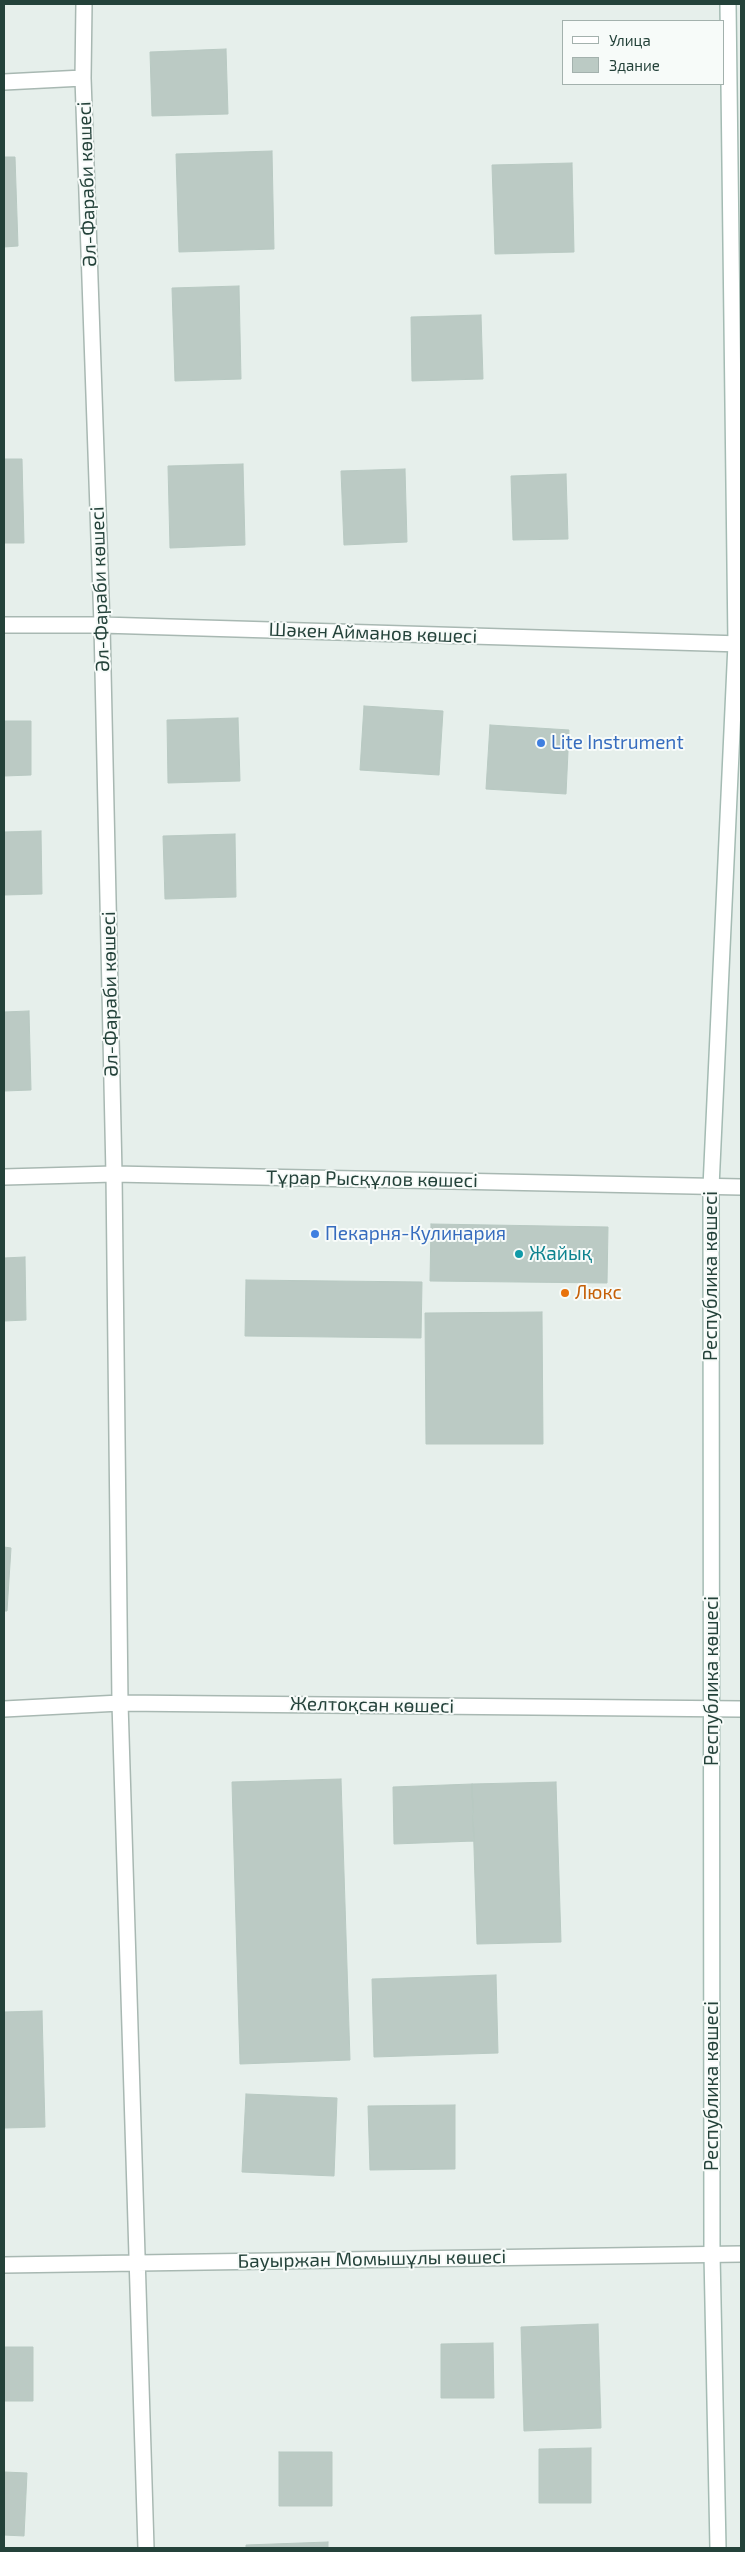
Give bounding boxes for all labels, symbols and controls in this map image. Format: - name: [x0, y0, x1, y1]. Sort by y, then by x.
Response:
- legend: [562, 20, 725, 85]
- text: Улица: [609, 31, 651, 49]
- text: Здание: [609, 56, 660, 74]
- street label: Әл-Фараби көшесі: [73, 101, 101, 267]
- street label: Әл-Фараби көшесі: [86, 506, 114, 672]
- street label: Шәкен Айманов көшесі: [268, 618, 478, 648]
- place label: Lite Instrument: [551, 732, 684, 754]
- marker: Lite Instrument: [535, 737, 547, 749]
- street label: Әл-Фараби көшесі: [97, 911, 123, 1077]
- street label: Тұрар Рысқұлов көшесі: [266, 1166, 478, 1192]
- street label: Республика көшесі: [700, 1191, 722, 1361]
- place label: Пекарня-Кулинария: [325, 1223, 506, 1245]
- marker: Пекарня-Кулинария: [309, 1228, 321, 1240]
- place label: Жайық: [529, 1243, 592, 1265]
- marker: Жайық: [513, 1248, 525, 1260]
- place label: Люкс: [575, 1282, 622, 1304]
- marker: Люкс: [559, 1287, 571, 1299]
- street label: Республика көшесі: [701, 1596, 723, 1766]
- street label: Желтоқсан көшесі: [290, 1692, 454, 1718]
- street label: Республика көшесі: [701, 2001, 723, 2171]
- street label: Бауыржан Момышұлы көшесі: [238, 2245, 506, 2273]

